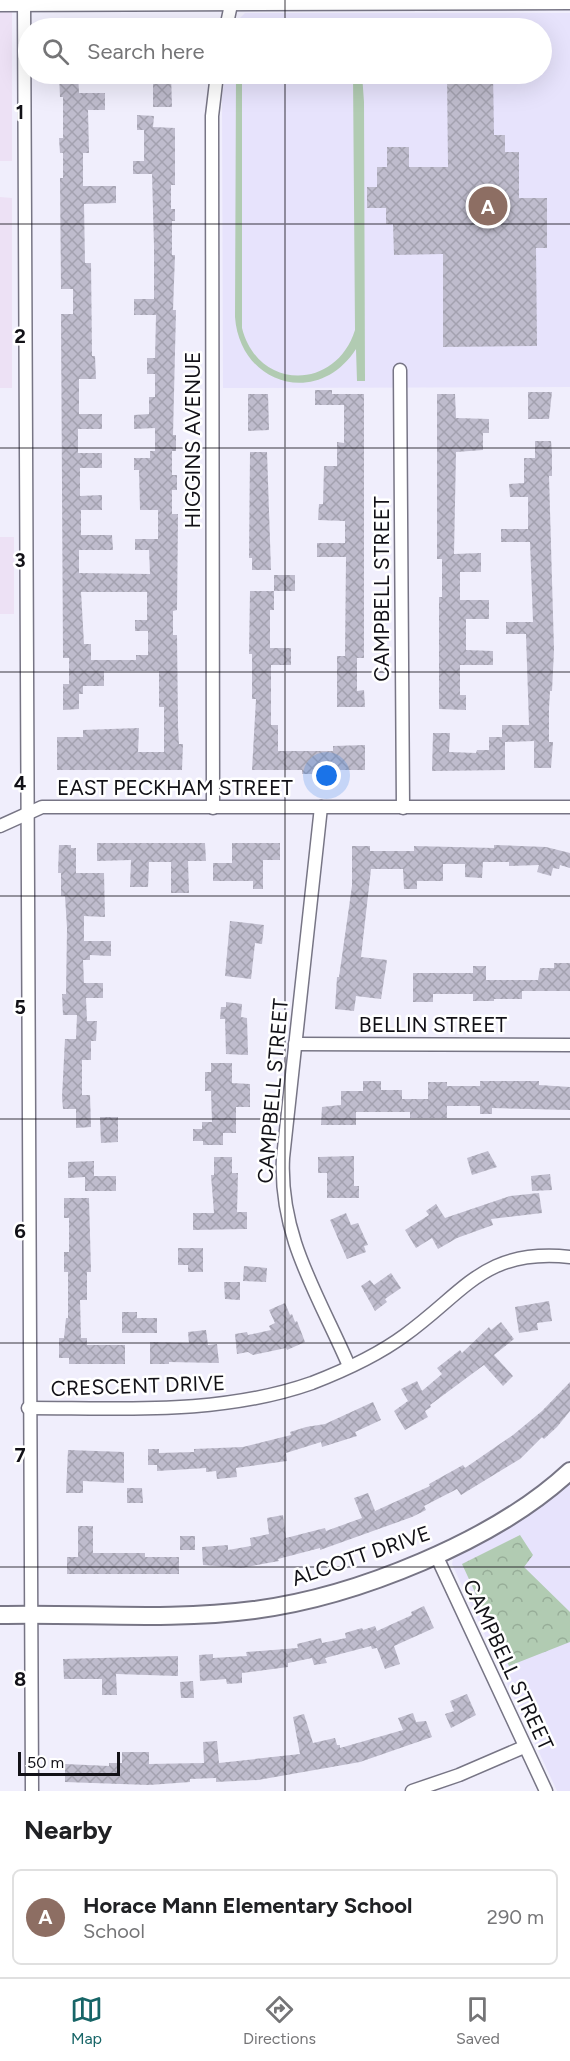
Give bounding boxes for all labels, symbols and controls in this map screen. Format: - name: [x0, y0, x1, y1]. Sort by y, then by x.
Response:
- search box: [18, 18, 552, 84]
- icon: search: [39, 35, 72, 68]
- text: Search here: [87, 38, 205, 65]
- text: 1: [16, 100, 24, 124]
- pin: A: [468, 184, 508, 228]
- text: 2: [14, 324, 26, 348]
- street label: HIGGINS AVENUE: [180, 352, 205, 528]
- street label: CAMPBELL STREET: [369, 496, 394, 682]
- text: 3: [14, 548, 26, 572]
- your location: [312, 761, 341, 790]
- text: 4: [14, 771, 27, 795]
- street label: EAST PECKHAM STREET: [57, 775, 293, 800]
- text: 5: [14, 995, 26, 1019]
- street label: CAMPBELL STREET: [252, 997, 293, 1185]
- street label: BELLIN STREET: [359, 1012, 508, 1037]
- text: 6: [14, 1219, 26, 1243]
- street label: CRESCENT DRIVE: [50, 1370, 226, 1401]
- text: 7: [14, 1443, 26, 1467]
- street label: ALCOTT DRIVE: [288, 1520, 433, 1591]
- street label: CAMPBELL STREET: [458, 1575, 559, 1755]
- text: 8: [14, 1667, 26, 1691]
- scale bar: [18, 1749, 120, 1776]
- text: 50 m: [27, 1753, 64, 1772]
- text: Nearby: [24, 1814, 112, 1846]
- text: Horace Mann Elementary School: [83, 1892, 413, 1919]
- text: A: [38, 1905, 53, 1929]
- text: 290 m: [487, 1905, 544, 1929]
- text: School: [83, 1919, 145, 1943]
- tab: Map: [70, 1993, 103, 2048]
- tab: Directions: [243, 1993, 316, 2048]
- tab: Saved: [456, 1993, 500, 2048]

